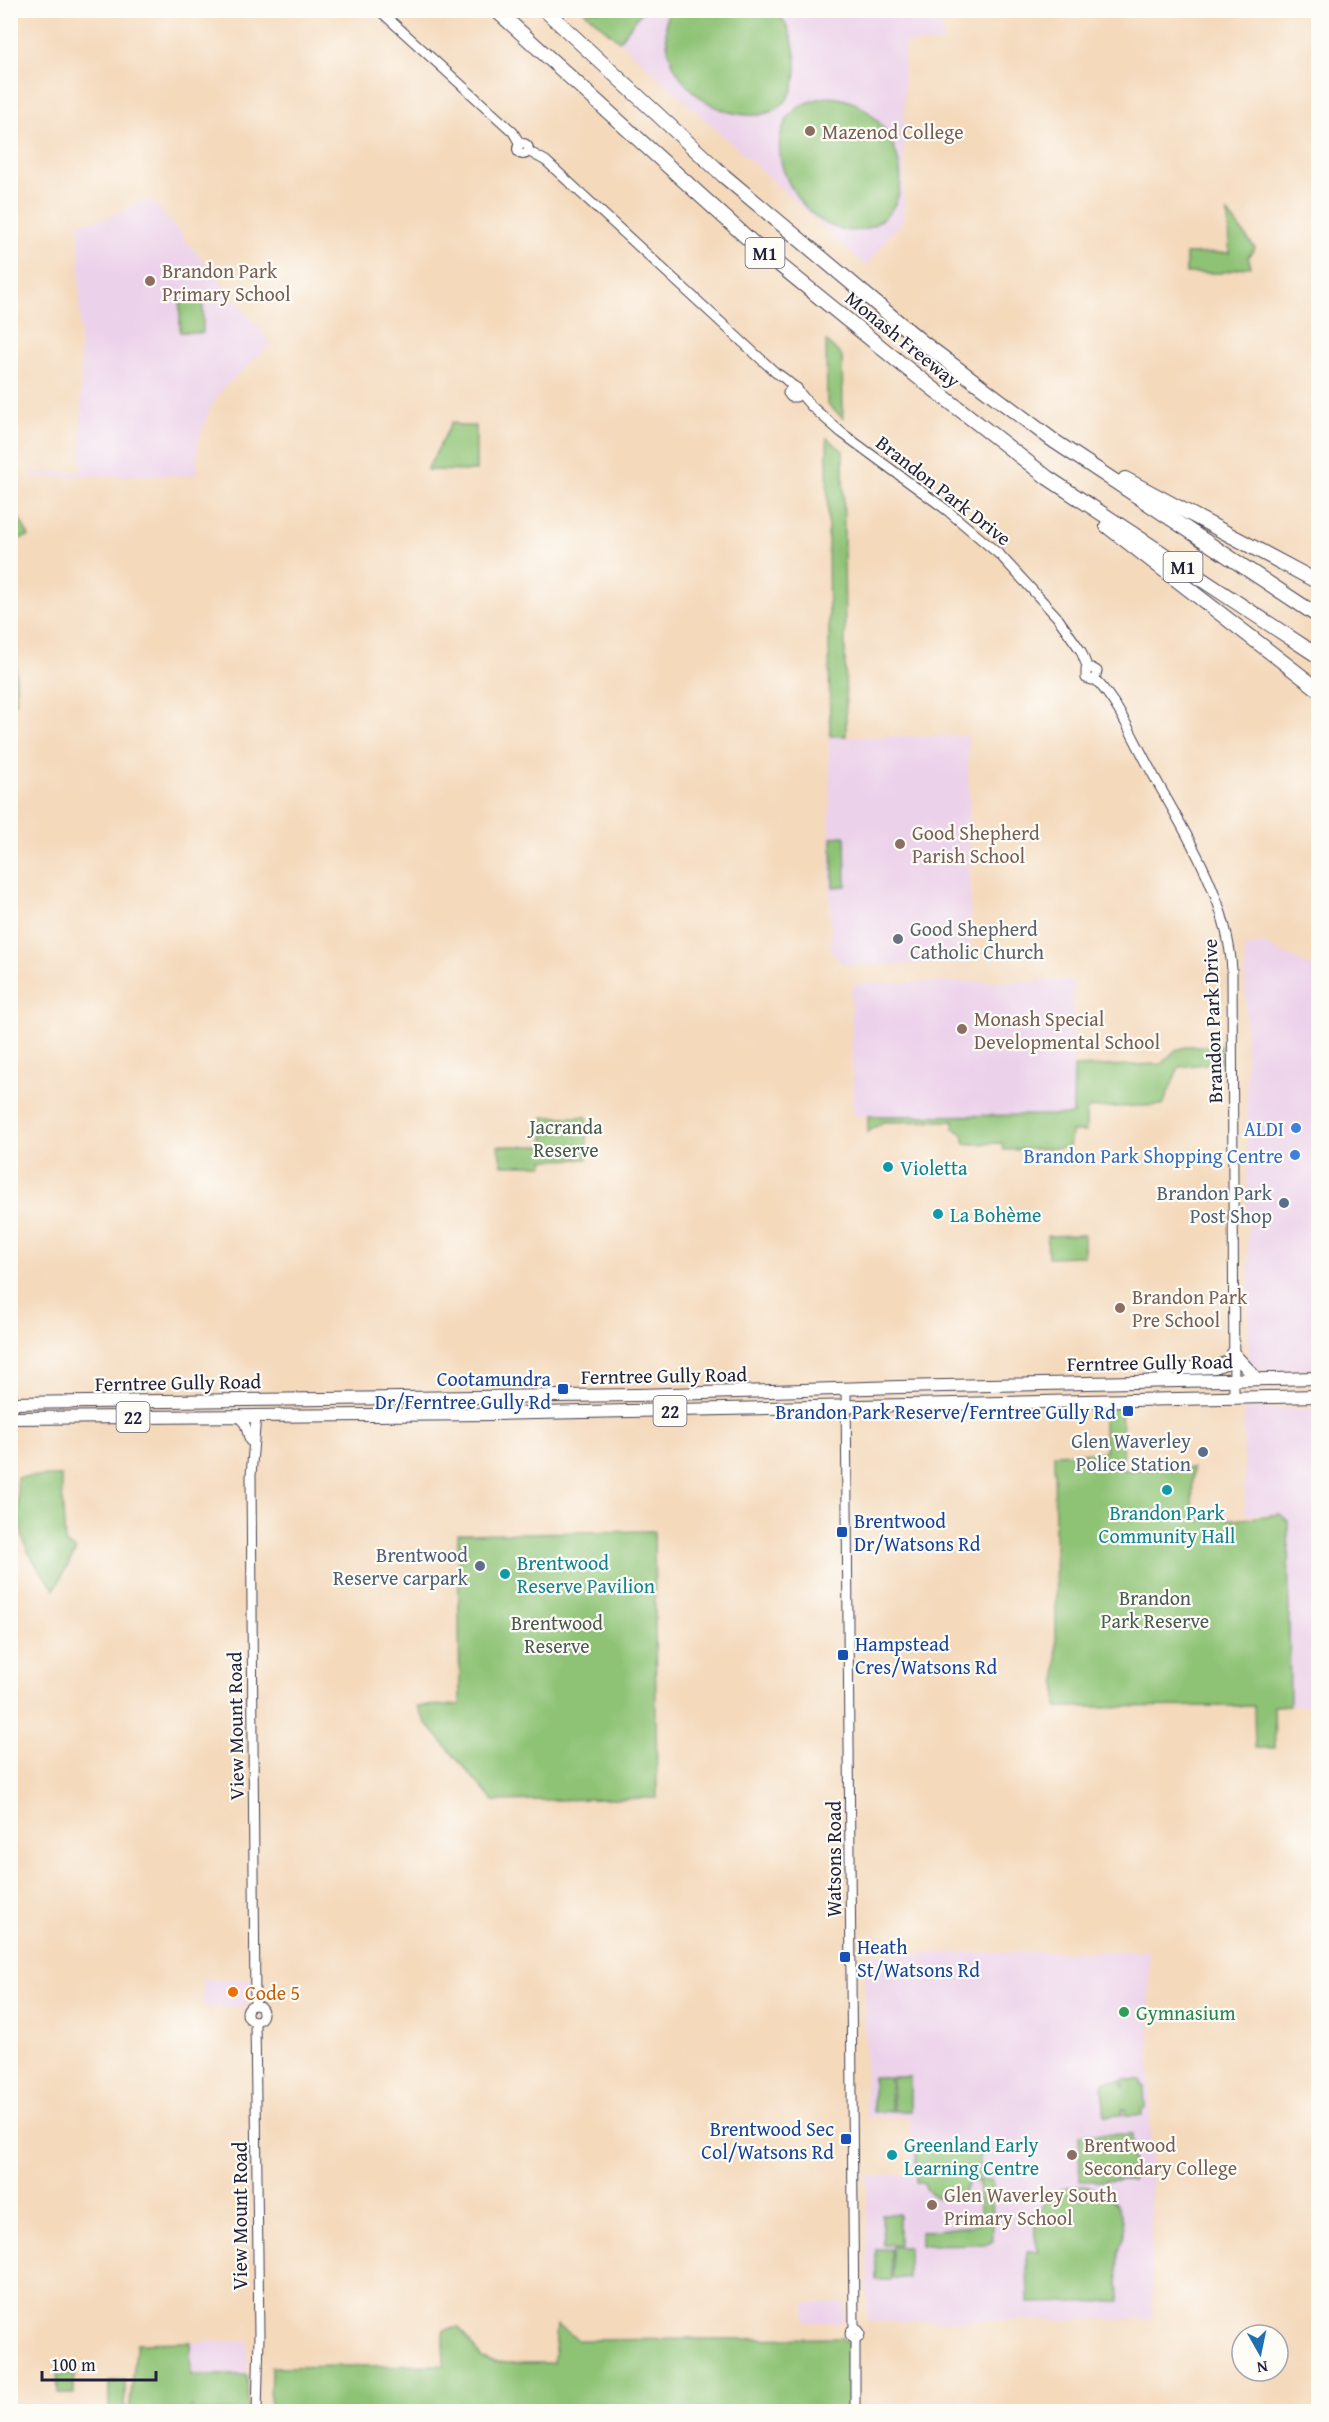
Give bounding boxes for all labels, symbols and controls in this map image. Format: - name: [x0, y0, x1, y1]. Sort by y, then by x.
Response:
- place label: Mazenod College: [822, 117, 964, 146]
- marker: Mazenod College: [803, 124, 817, 138]
- road number: M1: [746, 238, 784, 268]
- place label: Brandon Park Primary School: [162, 256, 291, 308]
- marker: Brandon Park Primary School: [143, 274, 157, 288]
- street label: Monash Freeway: [839, 283, 967, 395]
- street label: Brandon Park Drive: [870, 428, 1018, 552]
- road number: M1: [1164, 552, 1202, 582]
- place label: Good Shepherd Parish School: [912, 818, 1040, 870]
- marker: Good Shepherd Parish School: [893, 837, 907, 851]
- place label: Good Shepherd Catholic Church: [910, 914, 1044, 966]
- marker: Good Shepherd Catholic Church: [891, 932, 905, 946]
- street label: Brandon Park Drive: [1195, 938, 1229, 1104]
- place label: Monash Special Developmental School: [974, 1004, 1160, 1056]
- marker: Monash Special Developmental School: [955, 1022, 969, 1036]
- park label: Jacranda Reserve: [526, 1112, 603, 1164]
- place label: ALDI: [1244, 1114, 1284, 1143]
- marker: ALDI: [1289, 1121, 1303, 1135]
- place label: Brandon Park Shopping Centre: [1024, 1141, 1283, 1170]
- marker: Brandon Park Shopping Centre: [1288, 1148, 1302, 1162]
- place label: Violetta: [900, 1153, 968, 1182]
- marker: Violetta: [881, 1160, 895, 1174]
- place label: Brandon Park Post Shop: [1157, 1178, 1273, 1230]
- marker: Brandon Park Post Shop: [1277, 1196, 1291, 1210]
- place label: La Bohème: [950, 1200, 1041, 1229]
- marker: La Bohème: [931, 1207, 945, 1221]
- place label: Brandon Park Pre School: [1132, 1282, 1248, 1334]
- marker: Brandon Park Pre School: [1113, 1301, 1127, 1315]
- street label: Ferntree Gully Road: [1067, 1346, 1234, 1378]
- street label: Ferntree Gully Road: [581, 1359, 748, 1391]
- place label: Cootamundra Dr/Ferntree Gully Rd: [375, 1364, 552, 1416]
- street label: Ferntree Gully Road: [95, 1366, 262, 1398]
- marker: Cootamundra Dr/Ferntree Gully Rd: [556, 1382, 570, 1396]
- road number: 22: [654, 1396, 686, 1426]
- place label: Brandon Park Reserve/Ferntree Gully Rd: [775, 1397, 1116, 1426]
- road number: 22: [116, 1402, 150, 1432]
- marker: Brandon Park Reserve/Ferntree Gully Rd: [1121, 1404, 1135, 1418]
- place label: Glen Waverley Police Station: [1071, 1426, 1191, 1478]
- marker: Glen Waverley Police Station: [1196, 1445, 1210, 1459]
- marker: Brandon Park Community Hall: [1160, 1483, 1174, 1497]
- place label: Brandon Park Community Hall: [1099, 1498, 1236, 1550]
- place label: Brentwood Dr/Watsons Rd: [854, 1506, 981, 1558]
- marker: Brentwood Dr/Watsons Rd: [835, 1525, 849, 1539]
- place label: Brentwood Reserve carpark: [333, 1540, 469, 1592]
- place label: Brentwood Reserve Pavilion: [517, 1548, 655, 1600]
- marker: Brentwood Reserve carpark: [473, 1559, 487, 1573]
- marker: Brentwood Reserve Pavilion: [498, 1567, 512, 1581]
- park label: Brandon Park Reserve: [1101, 1583, 1209, 1635]
- park label: Brentwood Reserve: [511, 1608, 603, 1660]
- place label: Hampstead Cres/Watsons Rd: [855, 1629, 998, 1681]
- marker: Hampstead Cres/Watsons Rd: [836, 1648, 850, 1662]
- street label: View Mount Road: [219, 1651, 251, 1801]
- street label: Watsons Road: [819, 1801, 848, 1917]
- place label: Heath St/Watsons Rd: [857, 1932, 980, 1984]
- marker: Heath St/Watsons Rd: [838, 1950, 852, 1964]
- place label: Code 5: [245, 1978, 300, 2007]
- marker: Code 5: [226, 1985, 240, 1999]
- place label: Gymnasium: [1136, 1998, 1236, 2027]
- marker: Gymnasium: [1117, 2005, 1131, 2019]
- place label: Brentwood Sec Col/Watsons Rd: [701, 2114, 834, 2166]
- place label: Greenland Early Learning Centre: [904, 2130, 1039, 2182]
- place label: Brentwood Secondary College: [1084, 2130, 1237, 2182]
- marker: Brentwood Sec Col/Watsons Rd: [839, 2132, 853, 2146]
- street label: View Mount Road: [225, 2141, 254, 2290]
- marker: Greenland Early Learning Centre: [885, 2148, 899, 2162]
- marker: Brentwood Secondary College: [1065, 2148, 1079, 2162]
- place label: Glen Waverley South Primary School: [944, 2180, 1117, 2232]
- marker: Glen Waverley South Primary School: [925, 2198, 939, 2212]
- north arrow: [1230, 2323, 1290, 2383]
- scale bar: [42, 2344, 156, 2382]
- text: 100 m: [51, 2351, 96, 2378]
- text: N: [1255, 2355, 1270, 2381]

